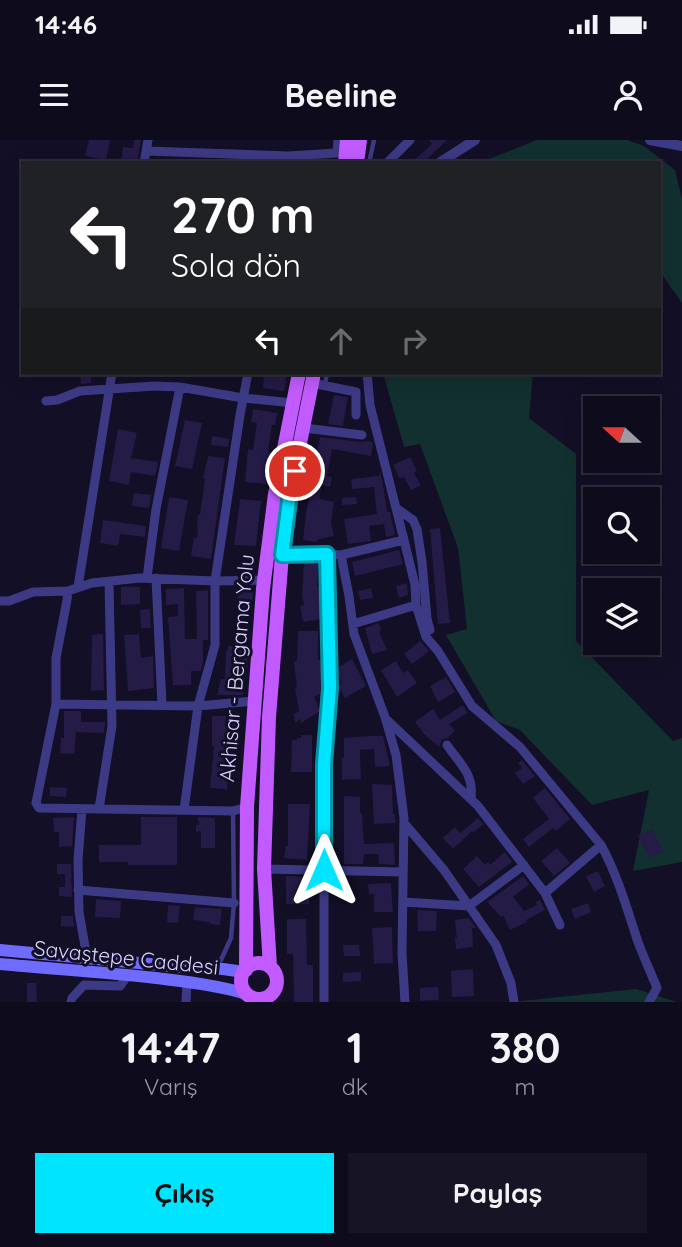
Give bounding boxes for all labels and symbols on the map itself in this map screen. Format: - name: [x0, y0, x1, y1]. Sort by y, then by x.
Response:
- north arrow: [583, 396, 660, 472]
- pin: [265, 441, 325, 501]
- street label: Akhisar - Bergama Yolu: [213, 553, 259, 783]
- position arrow: [287, 833, 361, 907]
- street label: Savaştepe Caddesi: [33, 934, 220, 980]

